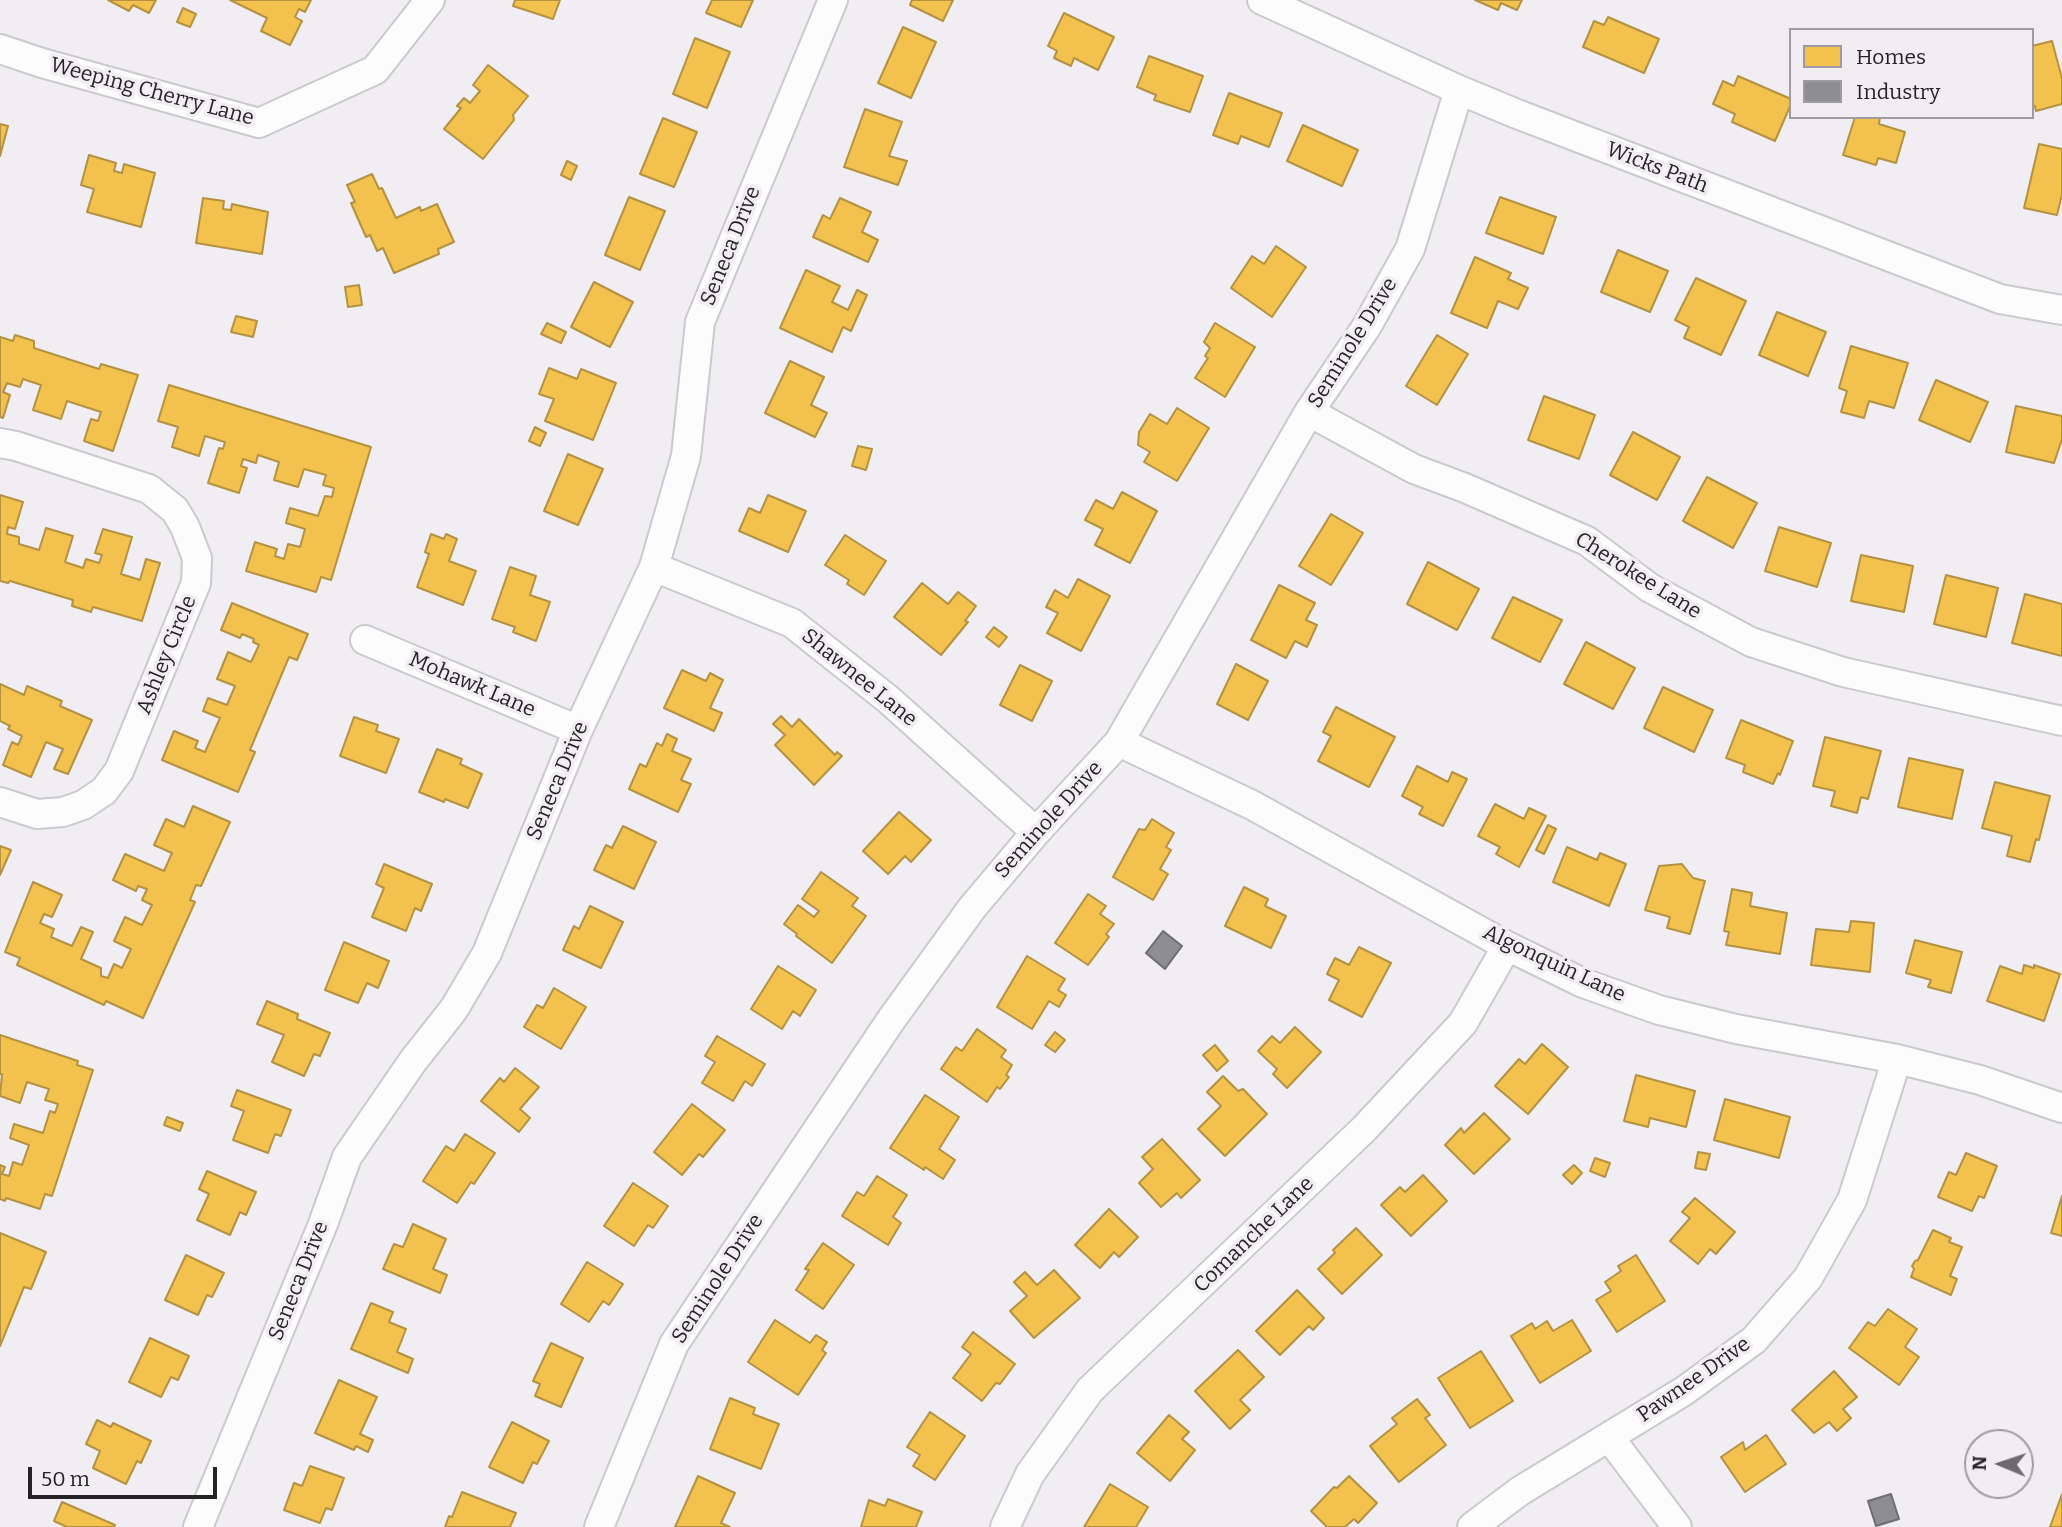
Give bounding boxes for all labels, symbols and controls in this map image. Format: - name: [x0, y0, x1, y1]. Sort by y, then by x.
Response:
- legend: [1789, 28, 2034, 119]
- text: Homes: [1856, 44, 1926, 70]
- street label: Weeping Cherry Lane: [47, 53, 257, 131]
- text: Industry: [1856, 79, 1940, 105]
- street label: Wicks Path: [1603, 137, 1711, 199]
- street label: Seneca Drive: [696, 183, 766, 309]
- street label: Seminole Drive: [1303, 273, 1403, 413]
- street label: Cherokee Lane: [1570, 527, 1706, 625]
- street label: Ashley Circle: [132, 592, 202, 718]
- street label: Shawnee Lane: [796, 624, 922, 732]
- street label: Mohawk Lane: [405, 647, 539, 723]
- street label: Seneca Drive: [522, 718, 594, 844]
- street label: Seminole Drive: [990, 756, 1108, 884]
- street label: Algonquin Lane: [1479, 920, 1629, 1008]
- street label: Comanche Lane: [1189, 1172, 1319, 1298]
- street label: Seminole Drive: [667, 1210, 769, 1348]
- street label: Seneca Drive: [264, 1218, 334, 1344]
- street label: Pawnee Drive: [1633, 1332, 1755, 1428]
- north arrow: [1964, 1429, 2034, 1499]
- scale bar: [32, 1454, 220, 1498]
- text: N: [1968, 1456, 1991, 1471]
- text: 50 m: [41, 1466, 90, 1492]

